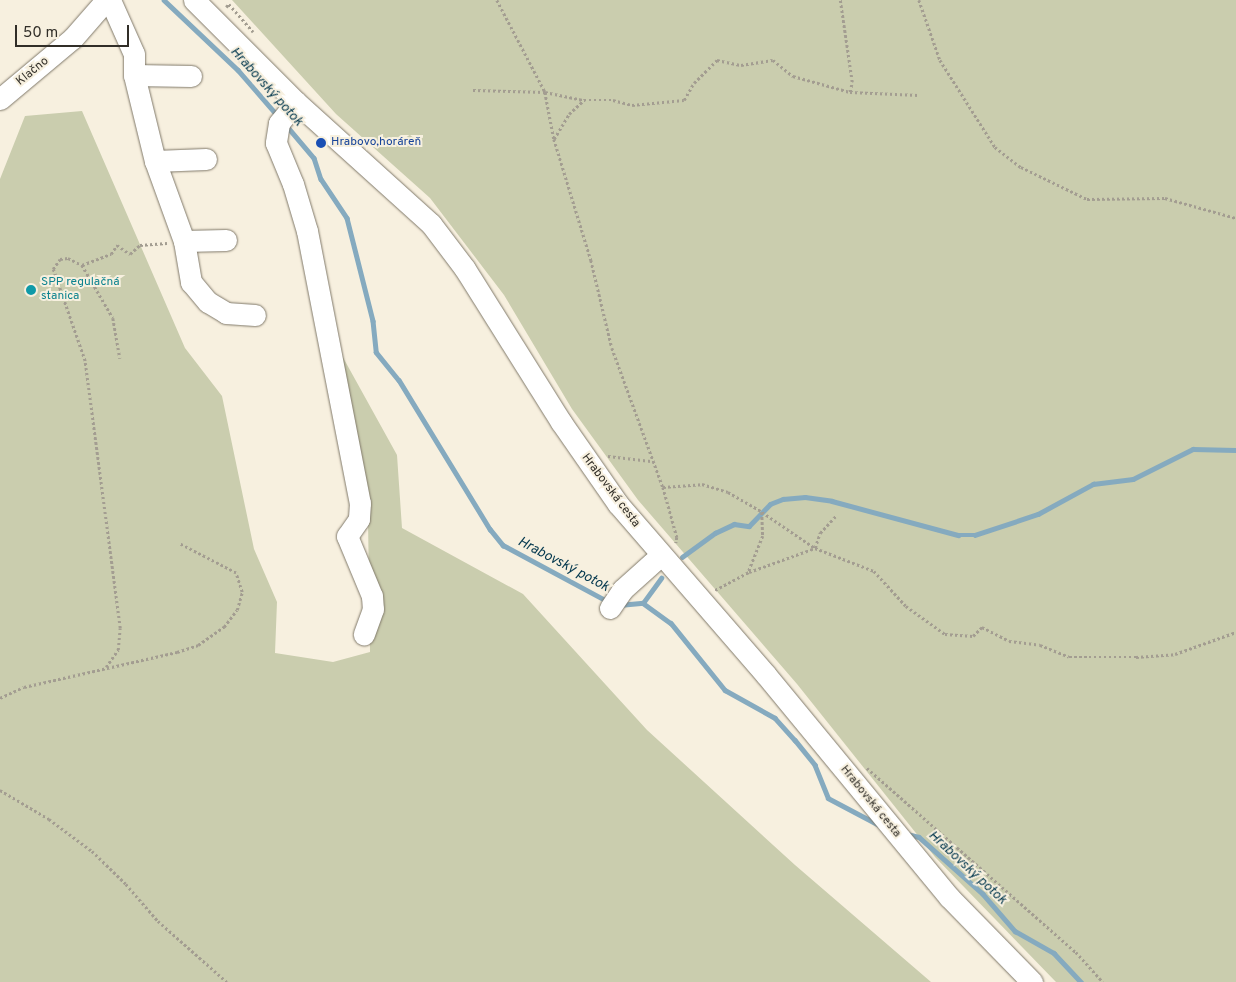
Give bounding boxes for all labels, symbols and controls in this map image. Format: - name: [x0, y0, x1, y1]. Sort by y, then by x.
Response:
- scale bar: [18, 15, 131, 47]
- text: 50 m: [23, 24, 58, 43]
- water label: Hrabovský potok: [226, 44, 306, 130]
- street label: Klačno: [14, 55, 52, 89]
- place label: Hrabovo,horáreň: [331, 136, 421, 150]
- marker: Hrabovo,horáreň: [315, 137, 327, 149]
- place label: SPP regulačná stanica: [41, 276, 120, 304]
- marker: SPP regulačná stanica: [25, 284, 37, 296]
- street label: Hrabovská cesta: [578, 451, 642, 531]
- water label: Hrabovský potok: [514, 534, 612, 596]
- street label: Hrabovská cesta: [837, 763, 903, 841]
- water label: Hrabovský potok: [924, 827, 1010, 909]

